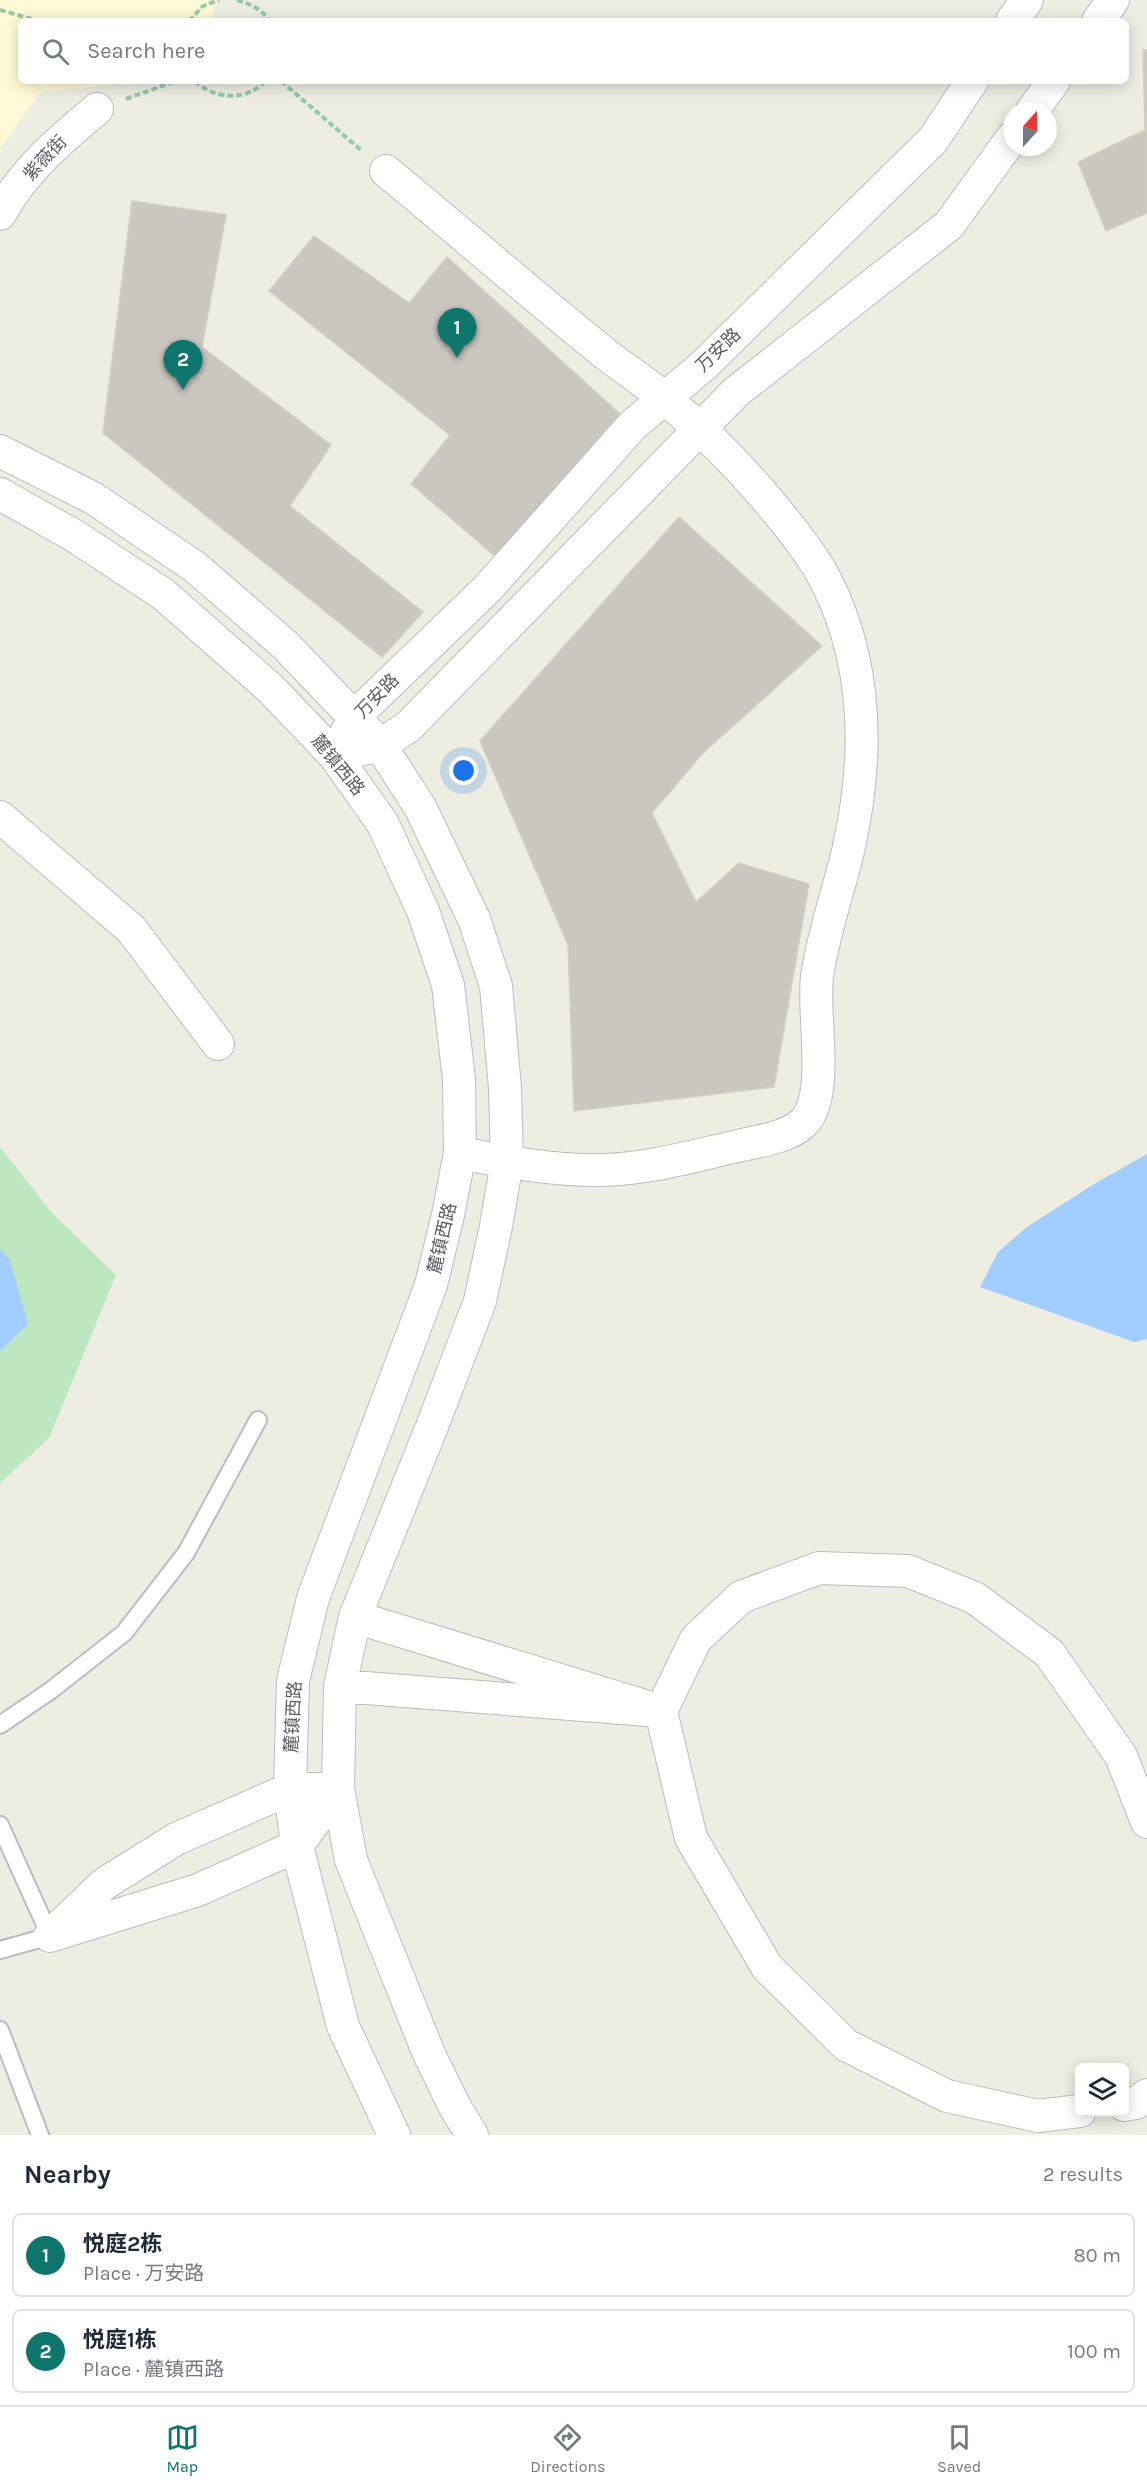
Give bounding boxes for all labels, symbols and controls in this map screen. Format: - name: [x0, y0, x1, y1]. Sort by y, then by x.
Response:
- search box: [18, 18, 1129, 84]
- icon: search: [39, 35, 72, 68]
- text: Search here: [87, 38, 205, 64]
- north arrow: [1003, 102, 1057, 156]
- street label: 紫薇街: [19, 131, 71, 185]
- pin: 1: [438, 308, 476, 358]
- street label: 万安路: [691, 323, 745, 377]
- pin: 2: [164, 340, 202, 390]
- street label: 万安路: [350, 669, 404, 723]
- street label: 麓镇西路: [307, 730, 369, 800]
- your location: [449, 756, 478, 785]
- street label: 麓镇西路: [423, 1200, 461, 1276]
- street label: 麓镇西路: [280, 1680, 306, 1754]
- map controls: [1075, 2063, 1129, 2117]
- button: layers: [1075, 2063, 1129, 2117]
- text: Nearby: [24, 2159, 111, 2190]
- text: 2 results: [1043, 2163, 1123, 2186]
- text: 悦庭2栋: [83, 2231, 162, 2257]
- text: 1: [42, 2244, 49, 2267]
- text: 80 m: [1073, 2244, 1121, 2267]
- text: Place · 万安路: [83, 2262, 204, 2285]
- text: 悦庭1栋: [83, 2327, 157, 2353]
- text: 2: [39, 2340, 52, 2363]
- text: 100 m: [1067, 2340, 1121, 2363]
- text: Place · 麓镇西路: [83, 2358, 224, 2381]
- tab: Map: [166, 2421, 199, 2476]
- tab: Directions: [530, 2421, 605, 2476]
- tab: Saved: [937, 2421, 981, 2476]

